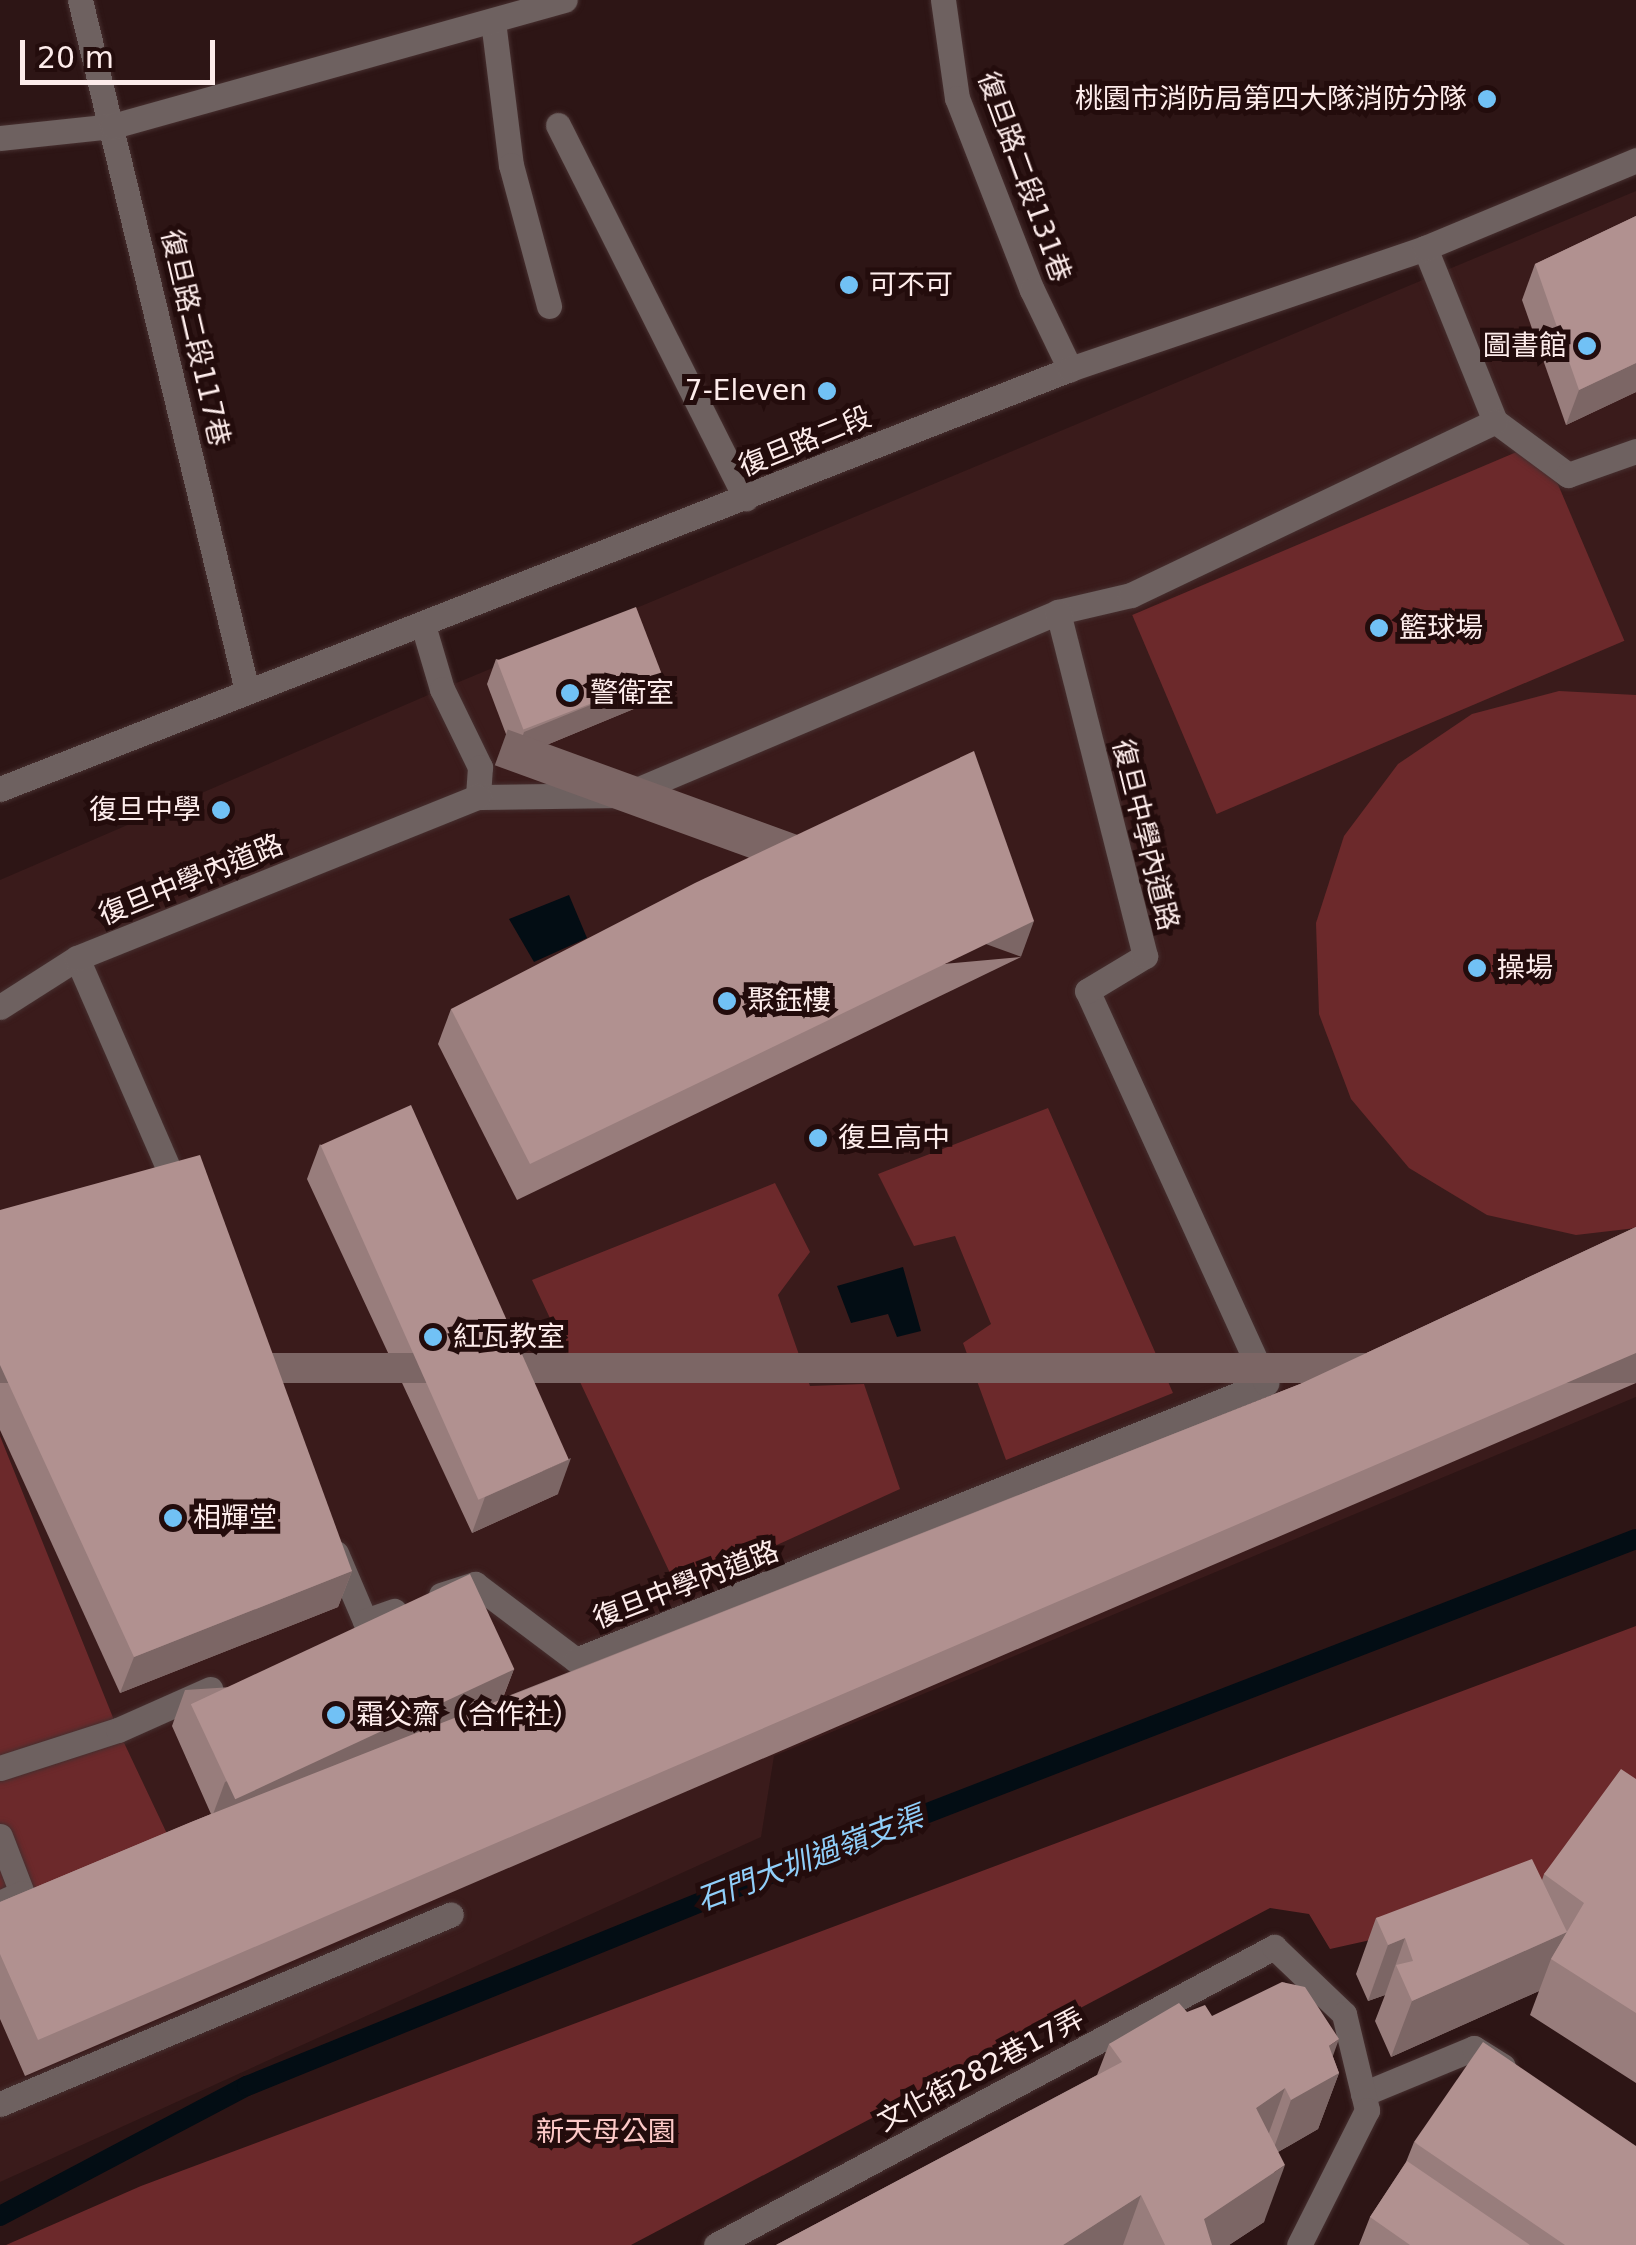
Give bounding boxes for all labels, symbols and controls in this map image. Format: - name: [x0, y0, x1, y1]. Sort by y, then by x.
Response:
- scale bar: [25, 20, 220, 82]
- text: 20 m: [37, 40, 114, 75]
- street label: 復旦路二段131巷: [970, 67, 1078, 287]
- place label: 桃園市消防局第四大隊消防分隊: [1075, 82, 1467, 116]
- marker: 桃園市消防局第四大隊消防分隊: [1476, 88, 1498, 110]
- street label: 復旦路二段117巷: [154, 226, 236, 450]
- place label: 可不可: [869, 268, 953, 302]
- marker: 可不可: [838, 274, 860, 296]
- place label: 圖書館: [1483, 329, 1567, 363]
- marker: 圖書館: [1576, 335, 1598, 357]
- place label: 7-Eleven: [685, 374, 807, 408]
- marker: 7-Eleven: [816, 380, 838, 402]
- street label: 復旦路二段: [734, 400, 876, 484]
- place label: 籃球場: [1399, 611, 1483, 645]
- marker: 籃球場: [1368, 617, 1390, 639]
- place label: 警衛室: [590, 676, 674, 710]
- marker: 警衛室: [559, 682, 581, 704]
- street label: 復旦中學內道路: [1105, 736, 1185, 934]
- place label: 復旦中學: [89, 793, 201, 827]
- marker: 復旦中學: [210, 799, 232, 821]
- street label: 復旦中學內道路: [94, 828, 288, 932]
- place label: 操場: [1497, 951, 1553, 985]
- marker: 操場: [1466, 957, 1488, 979]
- place label: 聚鈺樓: [747, 984, 831, 1018]
- marker: 聚鈺樓: [716, 990, 738, 1012]
- place label: 復旦高中: [838, 1121, 950, 1155]
- marker: 復旦高中: [807, 1127, 829, 1149]
- place label: 紅瓦教室: [453, 1320, 565, 1354]
- marker: 紅瓦教室: [422, 1326, 444, 1348]
- place label: 相輝堂: [193, 1501, 277, 1535]
- marker: 相輝堂: [162, 1507, 184, 1529]
- street label: 復旦中學內道路: [588, 1534, 784, 1636]
- place label: 霜父齋（合作社）: [356, 1698, 580, 1732]
- marker: 霜父齋（合作社）: [325, 1704, 347, 1726]
- water label: 石門大圳過嶺支渠: [692, 1799, 928, 1919]
- street label: 文化街282巷17弄: [872, 2001, 1090, 2139]
- park label: 新天母公園: [536, 2115, 676, 2149]

